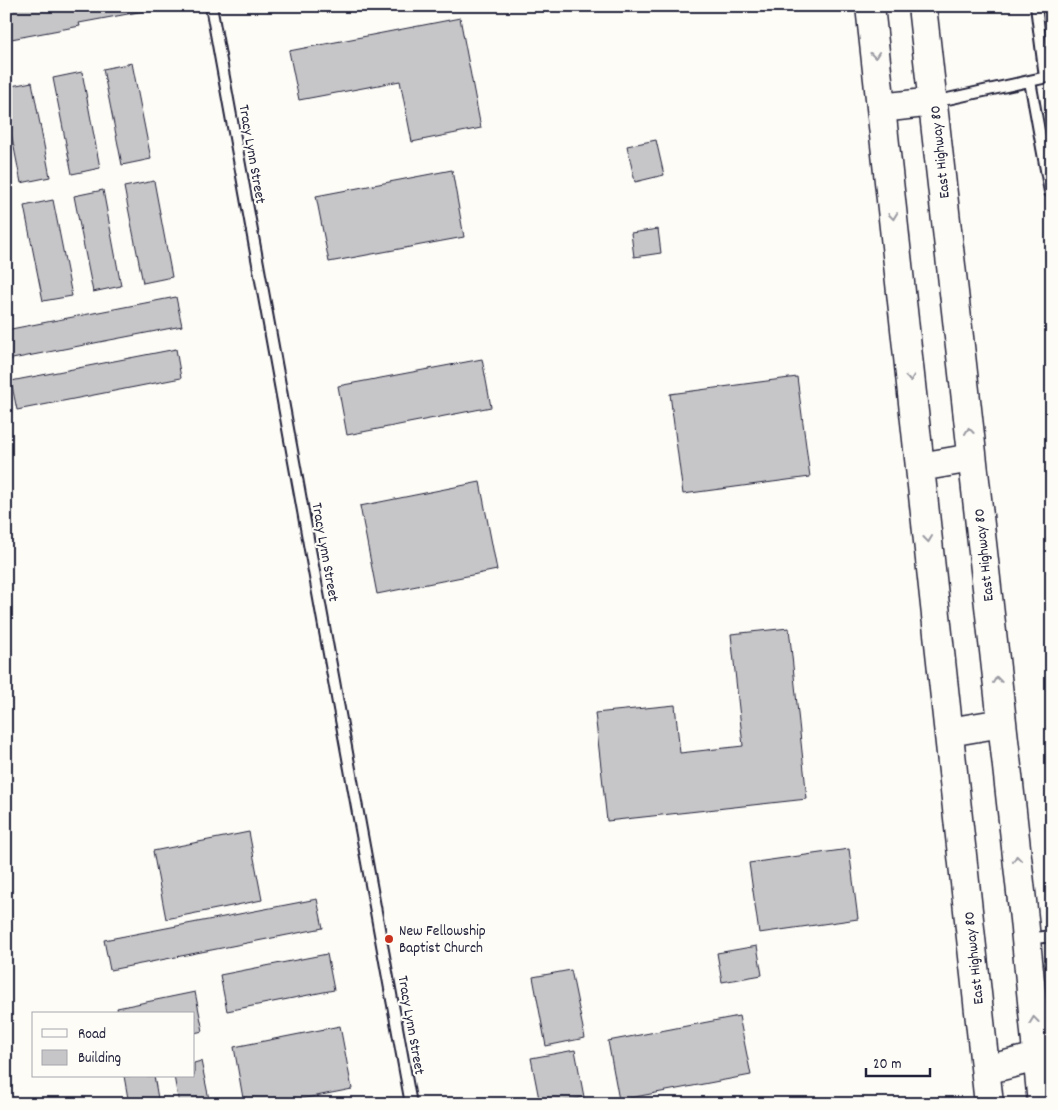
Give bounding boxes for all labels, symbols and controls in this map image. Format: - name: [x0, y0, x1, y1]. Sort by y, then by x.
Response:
- one-way arrow: [869, 51, 880, 59]
- street label: Tracy Lynn Street: [232, 103, 271, 206]
- street label: East Highway 80: [925, 104, 957, 199]
- one-way arrow: [887, 213, 898, 221]
- one-way arrow: [904, 374, 915, 382]
- one-way arrow: [964, 427, 975, 435]
- street label: Tracy Lynn Street: [305, 501, 344, 604]
- street label: East Highway 80: [969, 507, 1001, 602]
- one-way arrow: [922, 536, 933, 544]
- one-way arrow: [992, 676, 1003, 684]
- one-way arrow: [1012, 854, 1023, 862]
- street label: East Highway 80: [959, 910, 991, 1005]
- place label: New Fellowship Baptist Church: [399, 921, 486, 960]
- marker: New Fellowship Baptist Church: [383, 933, 395, 945]
- street label: Tracy Lynn Street: [391, 974, 430, 1077]
- legend: [32, 1012, 195, 1078]
- one-way arrow: [1029, 1016, 1040, 1024]
- text: Road: [78, 1024, 106, 1046]
- scale bar: [866, 1045, 929, 1077]
- text: Building: [78, 1048, 121, 1070]
- text: 20 m: [873, 1054, 901, 1076]

